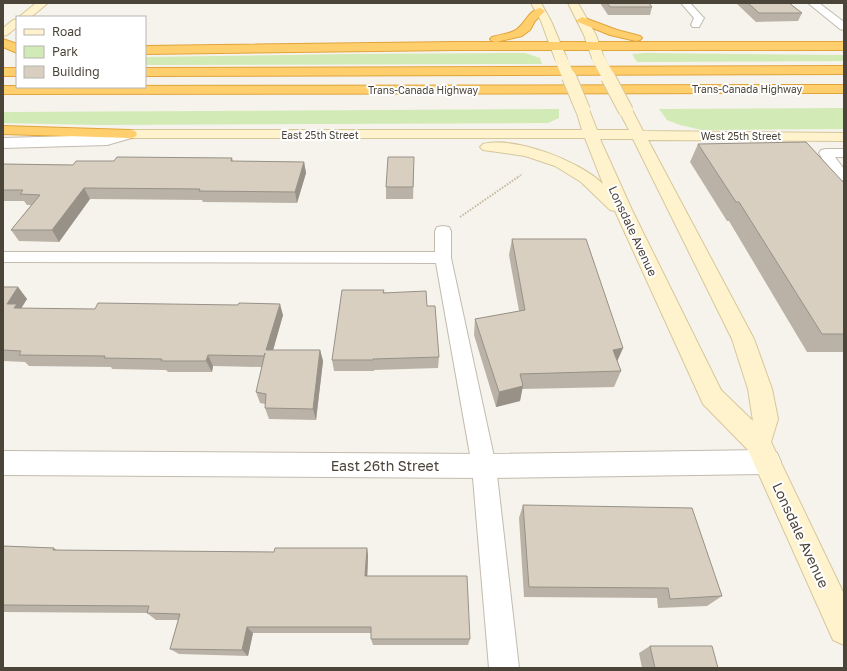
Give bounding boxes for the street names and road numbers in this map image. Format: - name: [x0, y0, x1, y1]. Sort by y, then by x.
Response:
- street label: Trans-Canada Highway: [692, 83, 802, 95]
- street label: Trans-Canada Highway: [368, 84, 478, 96]
- street label: East 25th Street: [281, 129, 359, 141]
- street label: West 25th Street: [701, 130, 781, 142]
- street label: Lonsdale Avenue: [606, 183, 660, 279]
- street label: East 26th Street: [331, 457, 439, 474]
- street label: Lonsdale Avenue: [769, 480, 833, 590]

